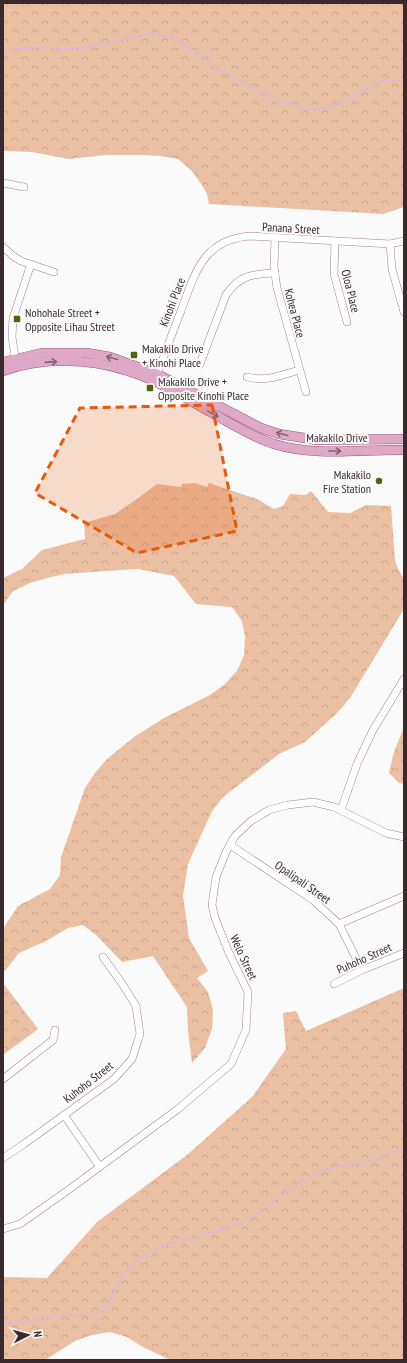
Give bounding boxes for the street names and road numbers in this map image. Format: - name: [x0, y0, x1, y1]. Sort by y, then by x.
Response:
- street label: Panana Street: [262, 219, 321, 237]
- street label: Oloa Place: [338, 268, 364, 314]
- street label: Kinohi Place: [156, 275, 188, 329]
- street label: Kohea Place: [281, 287, 309, 339]
- street label: Makakilo Drive: [306, 430, 368, 445]
- street label: Opalipali Street: [272, 857, 334, 907]
- street label: Welo Street: [227, 932, 261, 983]
- street label: Puhoho Street: [334, 939, 394, 977]
- street label: Kuhoho Street: [60, 1057, 116, 1106]

